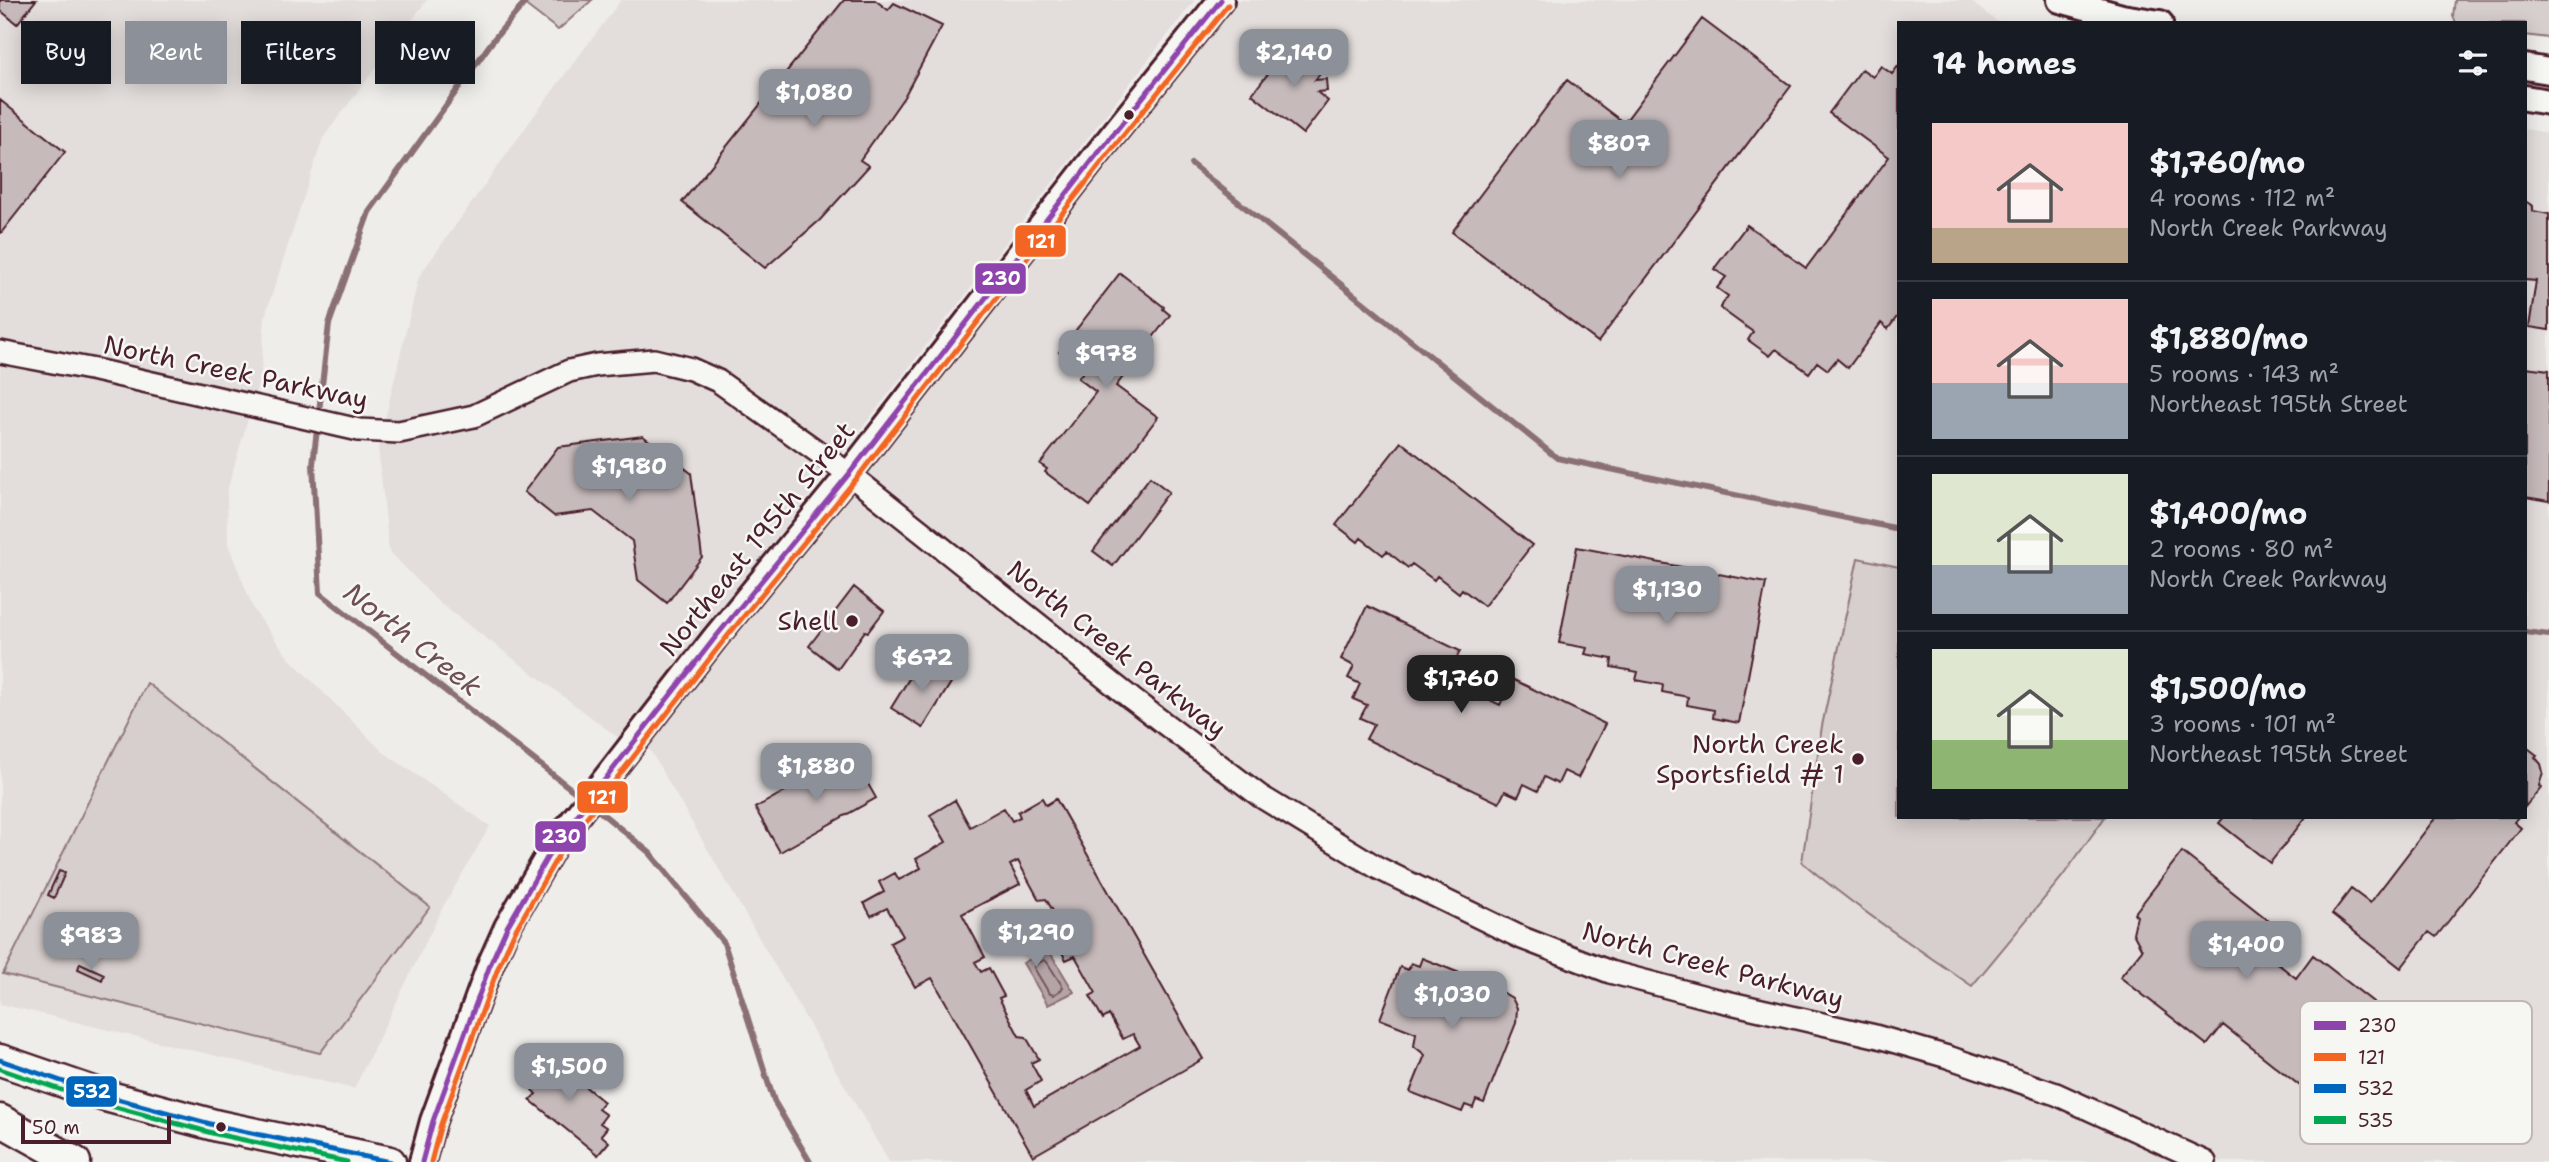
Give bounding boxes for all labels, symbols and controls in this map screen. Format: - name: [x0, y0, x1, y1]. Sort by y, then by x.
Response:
- chip: Buy: [21, 21, 111, 84]
- chip: Rent: [125, 21, 227, 84]
- chip: Filters: [241, 21, 361, 84]
- chip: New: [375, 21, 475, 84]
- pin: $2,140: [1237, 29, 1351, 89]
- text: $2,140: [1255, 37, 1333, 67]
- text: 14 homes: [1932, 43, 2077, 84]
- icon: filters: [2454, 44, 2492, 82]
- pin: $1,080: [757, 69, 871, 129]
- text: $1,080: [775, 77, 853, 107]
- unlabelled marker: [1122, 108, 1136, 122]
- pin: $807: [1578, 120, 1660, 180]
- text: $807: [1587, 128, 1651, 158]
- text: $1,760/mo: [2149, 142, 2305, 183]
- icon: home: [1988, 151, 2072, 235]
- text: 4 rooms · 112 m²: [2149, 183, 2335, 213]
- text: North Creek Parkway: [2149, 213, 2387, 243]
- line badge: 121: [1014, 224, 1067, 258]
- text: 121: [1026, 229, 1056, 254]
- line badge: 230: [974, 262, 1027, 295]
- text: 230: [981, 266, 1021, 291]
- text: $1,880/mo: [2149, 318, 2309, 359]
- street label: North Creek Parkway: [101, 326, 372, 417]
- icon: home: [1988, 327, 2072, 411]
- pin: $978: [1065, 330, 1147, 390]
- text: $978: [1075, 338, 1137, 368]
- text: 5 rooms · 143 m²: [2149, 359, 2339, 389]
- text: Northeast 195th Street: [2149, 389, 2408, 419]
- street label: Northeast 195th Street: [651, 414, 862, 663]
- pin: $1,980: [572, 444, 686, 503]
- text: $1,980: [591, 451, 667, 481]
- text: $1,400/mo: [2149, 493, 2307, 534]
- icon: home: [1988, 502, 2072, 586]
- text: 2 rooms · 80 m²: [2149, 534, 2334, 564]
- street label: North Creek Parkway: [1000, 552, 1234, 745]
- text: North Creek Parkway: [2149, 564, 2387, 594]
- pin: $1,130: [1610, 566, 1724, 626]
- water label: North Creek: [336, 573, 490, 705]
- text: $1,130: [1632, 574, 1702, 604]
- place label: Shell: [778, 603, 838, 638]
- marker: Shell: [844, 613, 860, 629]
- pin: $672: [881, 634, 963, 694]
- text: $672: [891, 642, 953, 672]
- pin: $1,760: [1404, 656, 1518, 715]
- text: $1,760: [1423, 663, 1499, 693]
- text: $1,500/mo: [2149, 668, 2307, 709]
- icon: home: [1988, 677, 2072, 761]
- text: 3 rooms · 101 m²: [2149, 709, 2336, 739]
- place label: North Creek Sportsfield # 1: [1656, 726, 1844, 791]
- text: Northeast 195th Street: [2149, 739, 2408, 769]
- pin: $1,880: [759, 744, 873, 803]
- text: $1,880: [777, 751, 855, 781]
- marker: North Creek Sportsfield # 1: [1850, 751, 1866, 767]
- line badge: 121: [576, 780, 629, 814]
- text: 121: [587, 785, 617, 810]
- line badge: 230: [534, 820, 587, 853]
- text: 230: [541, 824, 581, 849]
- pin: $1,290: [979, 909, 1093, 969]
- pin: $983: [50, 912, 132, 972]
- street label: North Creek Parkway: [1578, 913, 1848, 1016]
- text: $1,290: [997, 917, 1075, 947]
- text: $983: [60, 920, 123, 950]
- pin: $1,400: [2189, 922, 2303, 981]
- text: $1,400: [2207, 929, 2285, 959]
- pin: $1,030: [1395, 972, 1509, 1031]
- text: $1,030: [1413, 979, 1491, 1009]
- legend: [2300, 1001, 2532, 1144]
- text: 230: [2358, 1013, 2397, 1038]
- pin: $1,500: [512, 1044, 626, 1103]
- text: 121: [2358, 1045, 2385, 1070]
- text: $1,500: [530, 1051, 608, 1081]
- line badge: 532: [65, 1075, 118, 1108]
- text: 532: [2358, 1076, 2394, 1101]
- text: 532: [73, 1079, 111, 1104]
- text: 535: [2358, 1108, 2393, 1133]
- scale bar: [21, 1113, 172, 1145]
- text: 50 m: [32, 1115, 80, 1140]
- unlabelled marker: [214, 1120, 228, 1134]

